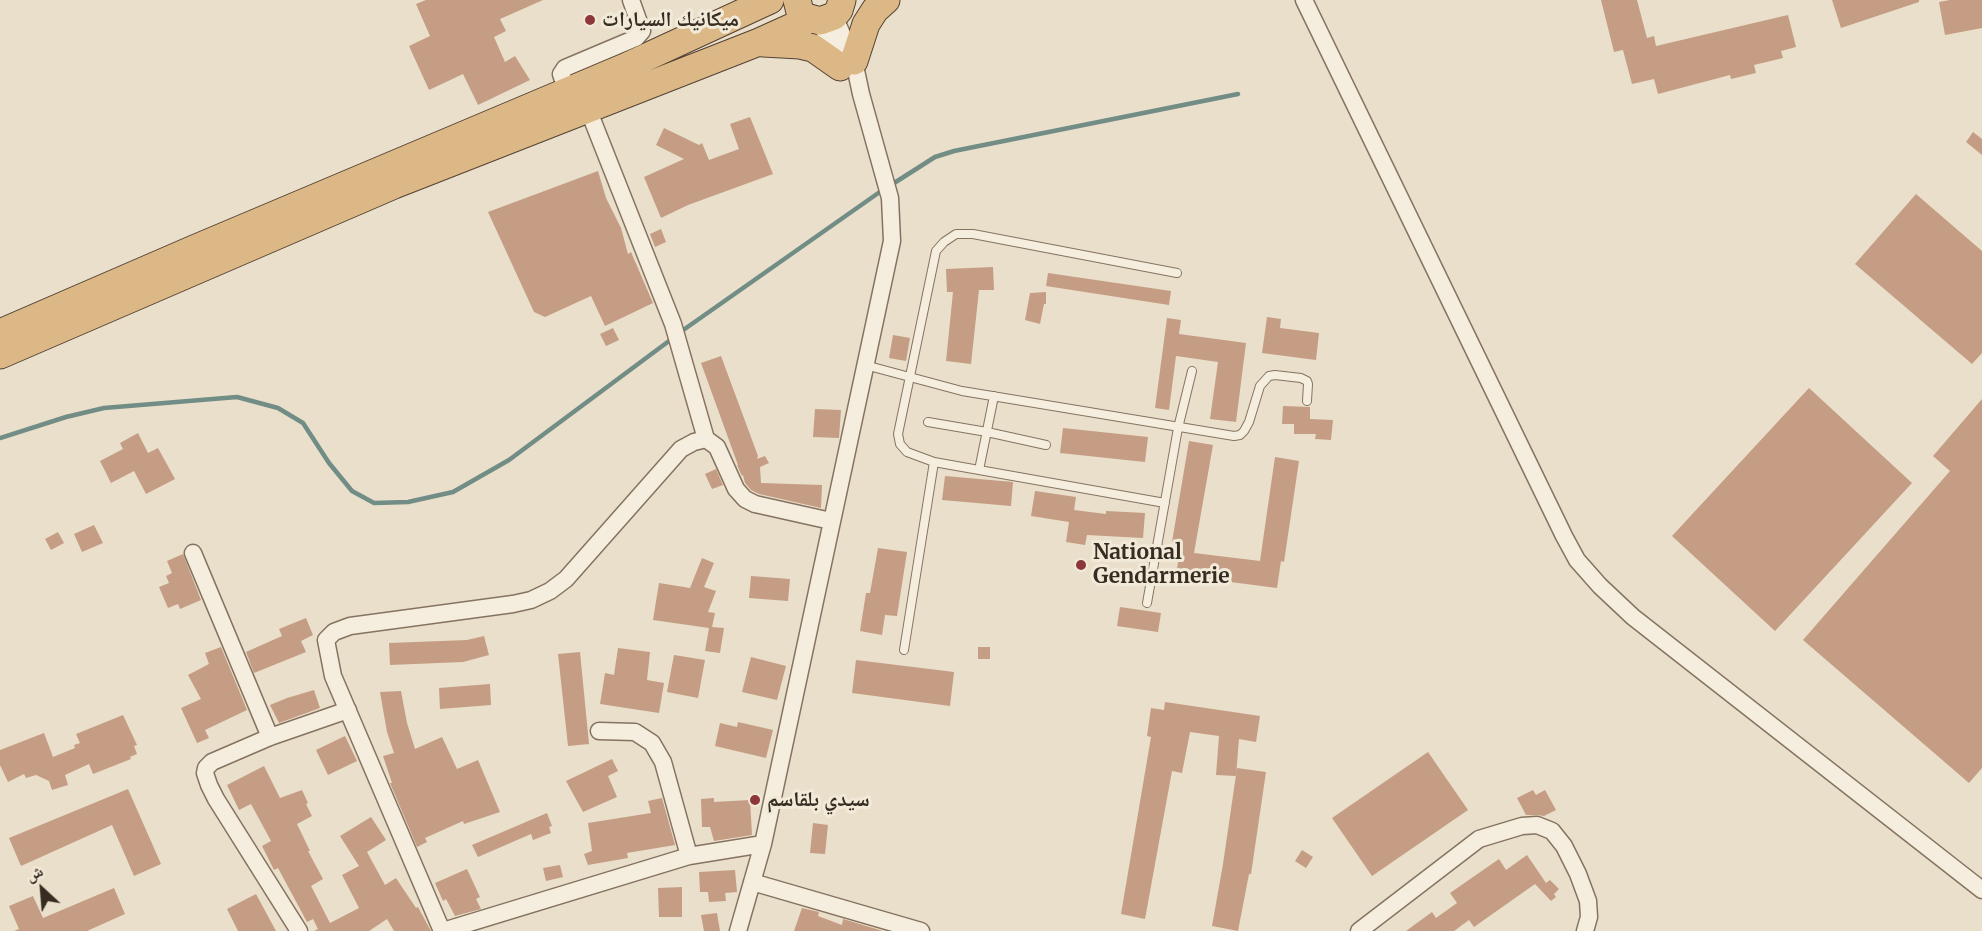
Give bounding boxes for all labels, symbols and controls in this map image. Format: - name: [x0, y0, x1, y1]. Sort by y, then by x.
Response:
- place label: ميكانيك السيارات: [602, 7, 739, 33]
- marker: ميكانيك السيارات: [583, 13, 597, 27]
- place label: National Gendarmerie: [1093, 540, 1230, 590]
- marker: National Gendarmerie: [1074, 558, 1088, 572]
- place label: سيدي بلقاسم: [767, 787, 870, 813]
- marker: سيدي بلقاسم: [748, 793, 762, 807]
- north arrow: [12, 859, 72, 919]
- text: ش: [22, 860, 46, 886]

